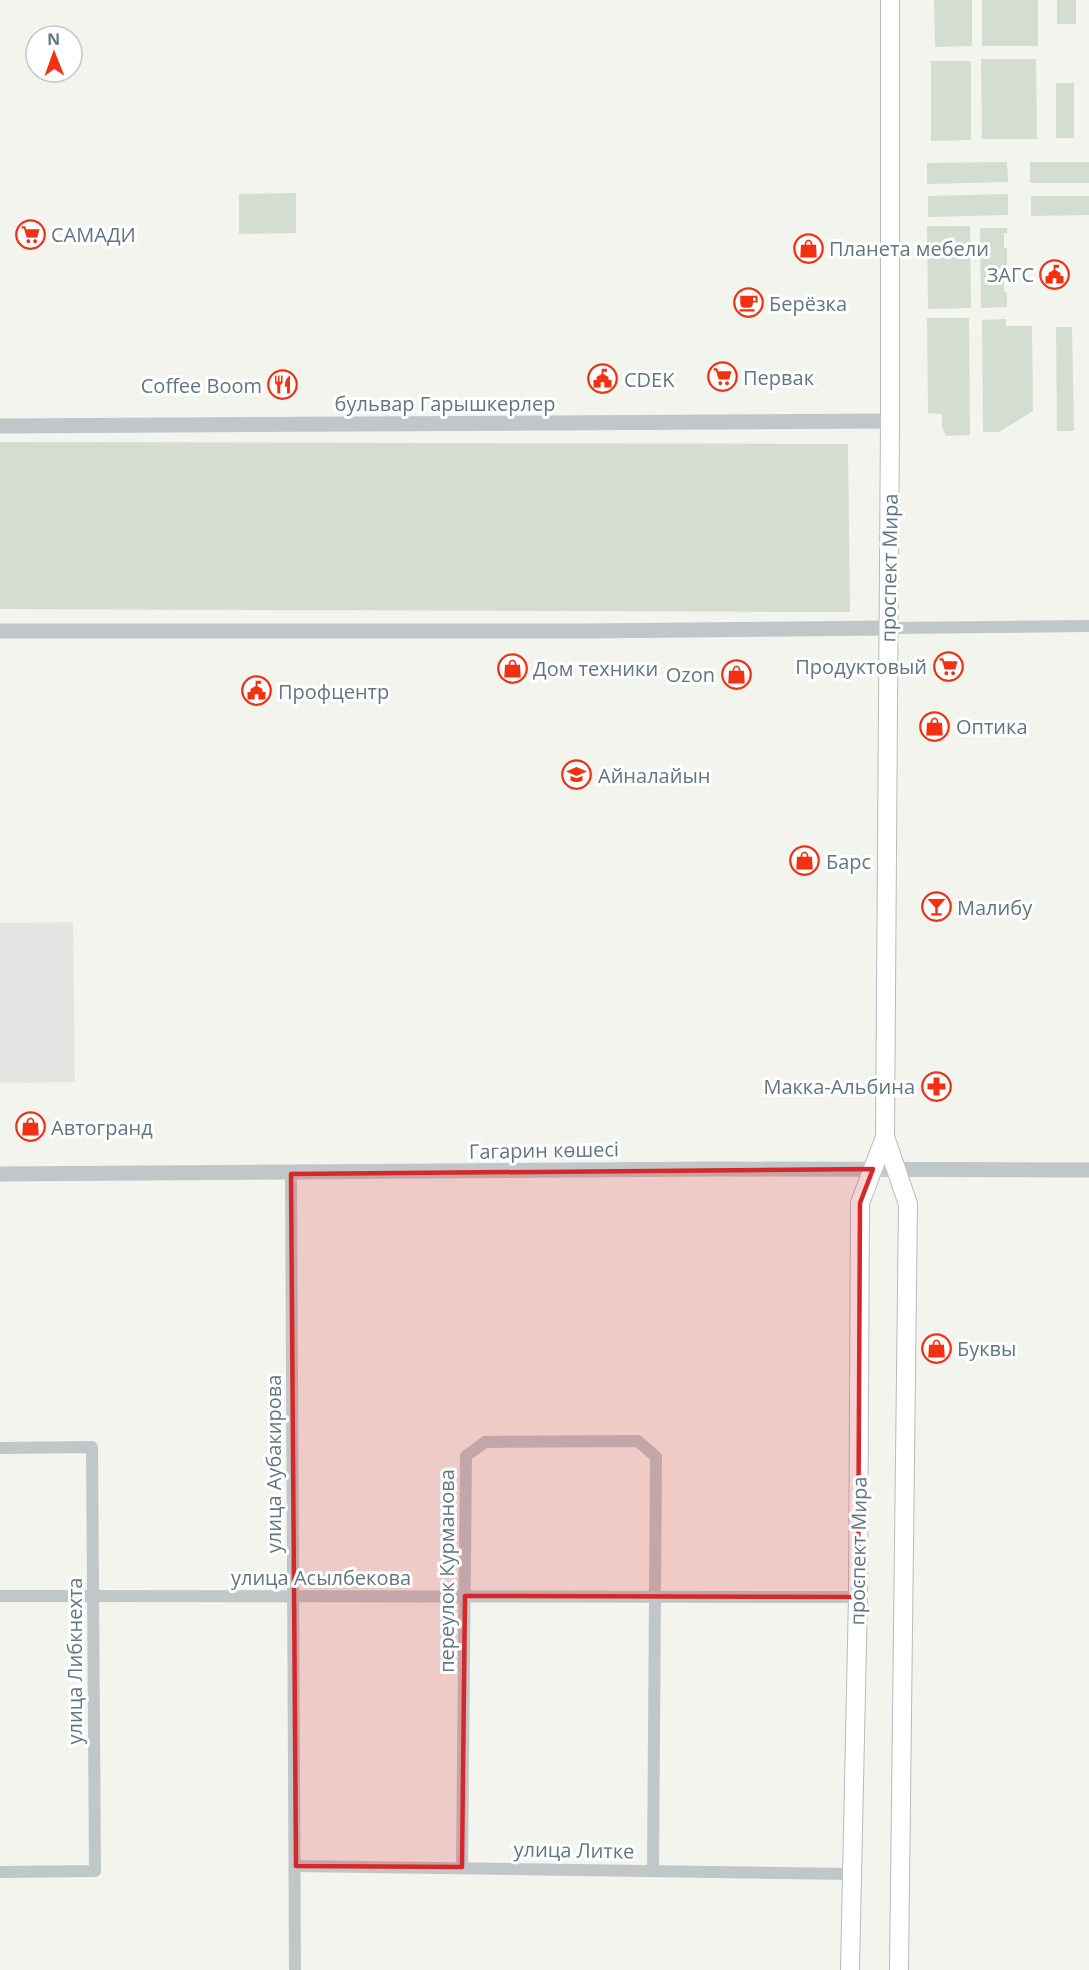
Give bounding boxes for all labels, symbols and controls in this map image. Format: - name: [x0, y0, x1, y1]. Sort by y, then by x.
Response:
- north arrow: [24, 24, 84, 84]
- text: N: [47, 28, 60, 50]
- supermarket icon: САМАДИ: [14, 218, 46, 250]
- place label: САМАДИ: [51, 221, 136, 248]
- shop icon: Планета мебели: [792, 232, 824, 264]
- place label: Планета мебели: [829, 235, 989, 262]
- public building icon: ЗАГС: [1039, 258, 1071, 290]
- place label: ЗАГС: [987, 261, 1034, 288]
- cafe icon: Берёзка: [732, 287, 764, 319]
- place label: Берёзка: [769, 290, 847, 317]
- supermarket icon: Первак: [706, 361, 738, 393]
- public building icon: CDEK: [587, 363, 619, 395]
- place label: Первак: [743, 364, 815, 391]
- place label: CDEK: [624, 366, 675, 393]
- restaurant icon: Coffee Boom: [267, 369, 299, 401]
- place label: Coffee Boom: [141, 372, 262, 399]
- street label: бульвар Гарышкерлер: [335, 390, 555, 417]
- street label: проспект Мира: [874, 493, 904, 643]
- supermarket icon: Продуктовый: [932, 650, 964, 682]
- shop icon: Дом техники: [496, 652, 528, 684]
- place label: Продуктовый: [795, 653, 927, 680]
- place label: Дом техники: [533, 655, 658, 682]
- shop icon: Ozon: [720, 658, 752, 690]
- place label: Ozon: [666, 661, 715, 688]
- public building icon: Профцентр: [241, 675, 273, 707]
- place label: Профцентр: [278, 678, 389, 705]
- shop icon: Оптика: [919, 710, 951, 742]
- place label: Оптика: [956, 713, 1028, 740]
- school or university icon: Айналайын: [561, 759, 593, 791]
- place label: Айналайын: [598, 762, 710, 789]
- shop icon: Барс: [789, 845, 821, 877]
- place label: Барс: [826, 848, 871, 875]
- bar icon: Малибу: [920, 891, 952, 923]
- place label: Малибу: [957, 894, 1033, 921]
- pharmacy icon: Макка-Альбина: [920, 1070, 952, 1102]
- place label: Макка-Альбина: [763, 1073, 915, 1100]
- shop icon: Автогранд: [14, 1111, 46, 1143]
- place label: Автогранд: [51, 1114, 153, 1141]
- street label: Гагарин көшесі: [469, 1135, 619, 1165]
- shop icon: Буквы: [920, 1332, 952, 1364]
- place label: Буквы: [957, 1335, 1016, 1362]
- street label: улица Аубакирова: [260, 1375, 287, 1553]
- street label: переулок Курманова: [433, 1469, 460, 1673]
- street label: проспект Мира: [843, 1476, 873, 1626]
- street label: улица Асылбекова: [231, 1564, 411, 1591]
- street label: улица Либкнехта: [61, 1578, 88, 1744]
- street label: улица Литке: [513, 1835, 635, 1865]

